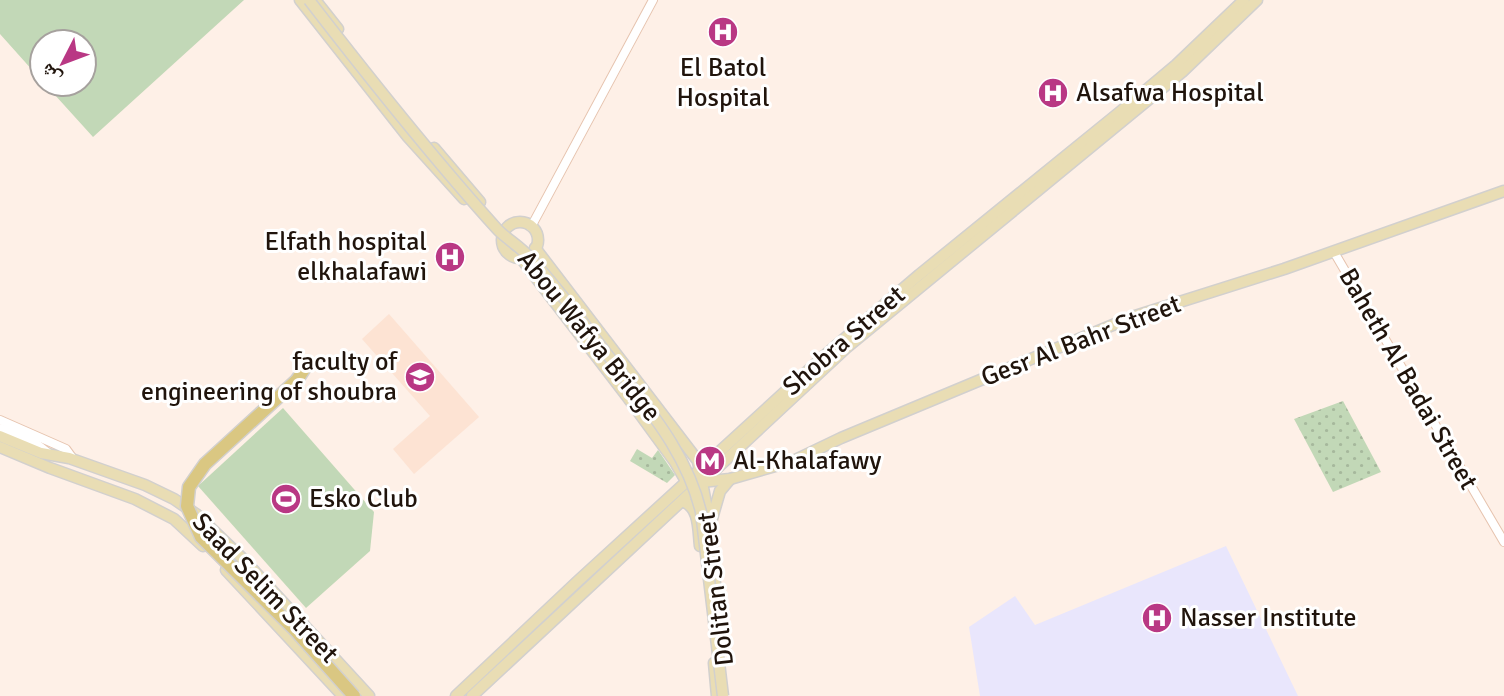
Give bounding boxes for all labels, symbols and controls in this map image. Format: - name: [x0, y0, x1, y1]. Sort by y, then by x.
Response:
- hospital icon: El Batol Hospital: [706, 15, 740, 49]
- north arrow: [28, 28, 98, 98]
- place label: El Batol Hospital: [676, 52, 770, 114]
- text: ش: [35, 58, 67, 89]
- hospital icon: Alsafwa Hospital: [1036, 76, 1070, 110]
- place label: Alsafwa Hospital: [1076, 77, 1264, 109]
- place label: Elfath hospital elkhalafawi: [265, 226, 427, 288]
- hospital icon: Elfath hospital elkhalafawi: [433, 240, 467, 274]
- street label: Abou Wafya Bridge: [510, 244, 668, 428]
- street label: Baheth Al Badai Street: [1332, 263, 1484, 495]
- street label: Shobra Street: [776, 279, 912, 403]
- street label: Gesr Al Bahr Street: [977, 288, 1185, 394]
- place label: faculty of engineering of shoubra: [141, 346, 398, 408]
- school or university icon: faculty of engineering of shoubra: [403, 360, 437, 394]
- metro station icon: Al-Khalafawy: [693, 444, 727, 478]
- place label: Al-Khalafawy: [733, 445, 881, 477]
- sports icon: Esko Club: [269, 482, 303, 516]
- place label: Esko Club: [309, 483, 418, 515]
- street label: Saad Selim Street: [185, 506, 345, 670]
- street label: Dolitan Street: [691, 510, 741, 668]
- hospital icon: Nasser Institute: [1140, 601, 1174, 635]
- place label: Nasser Institute: [1180, 602, 1357, 634]

